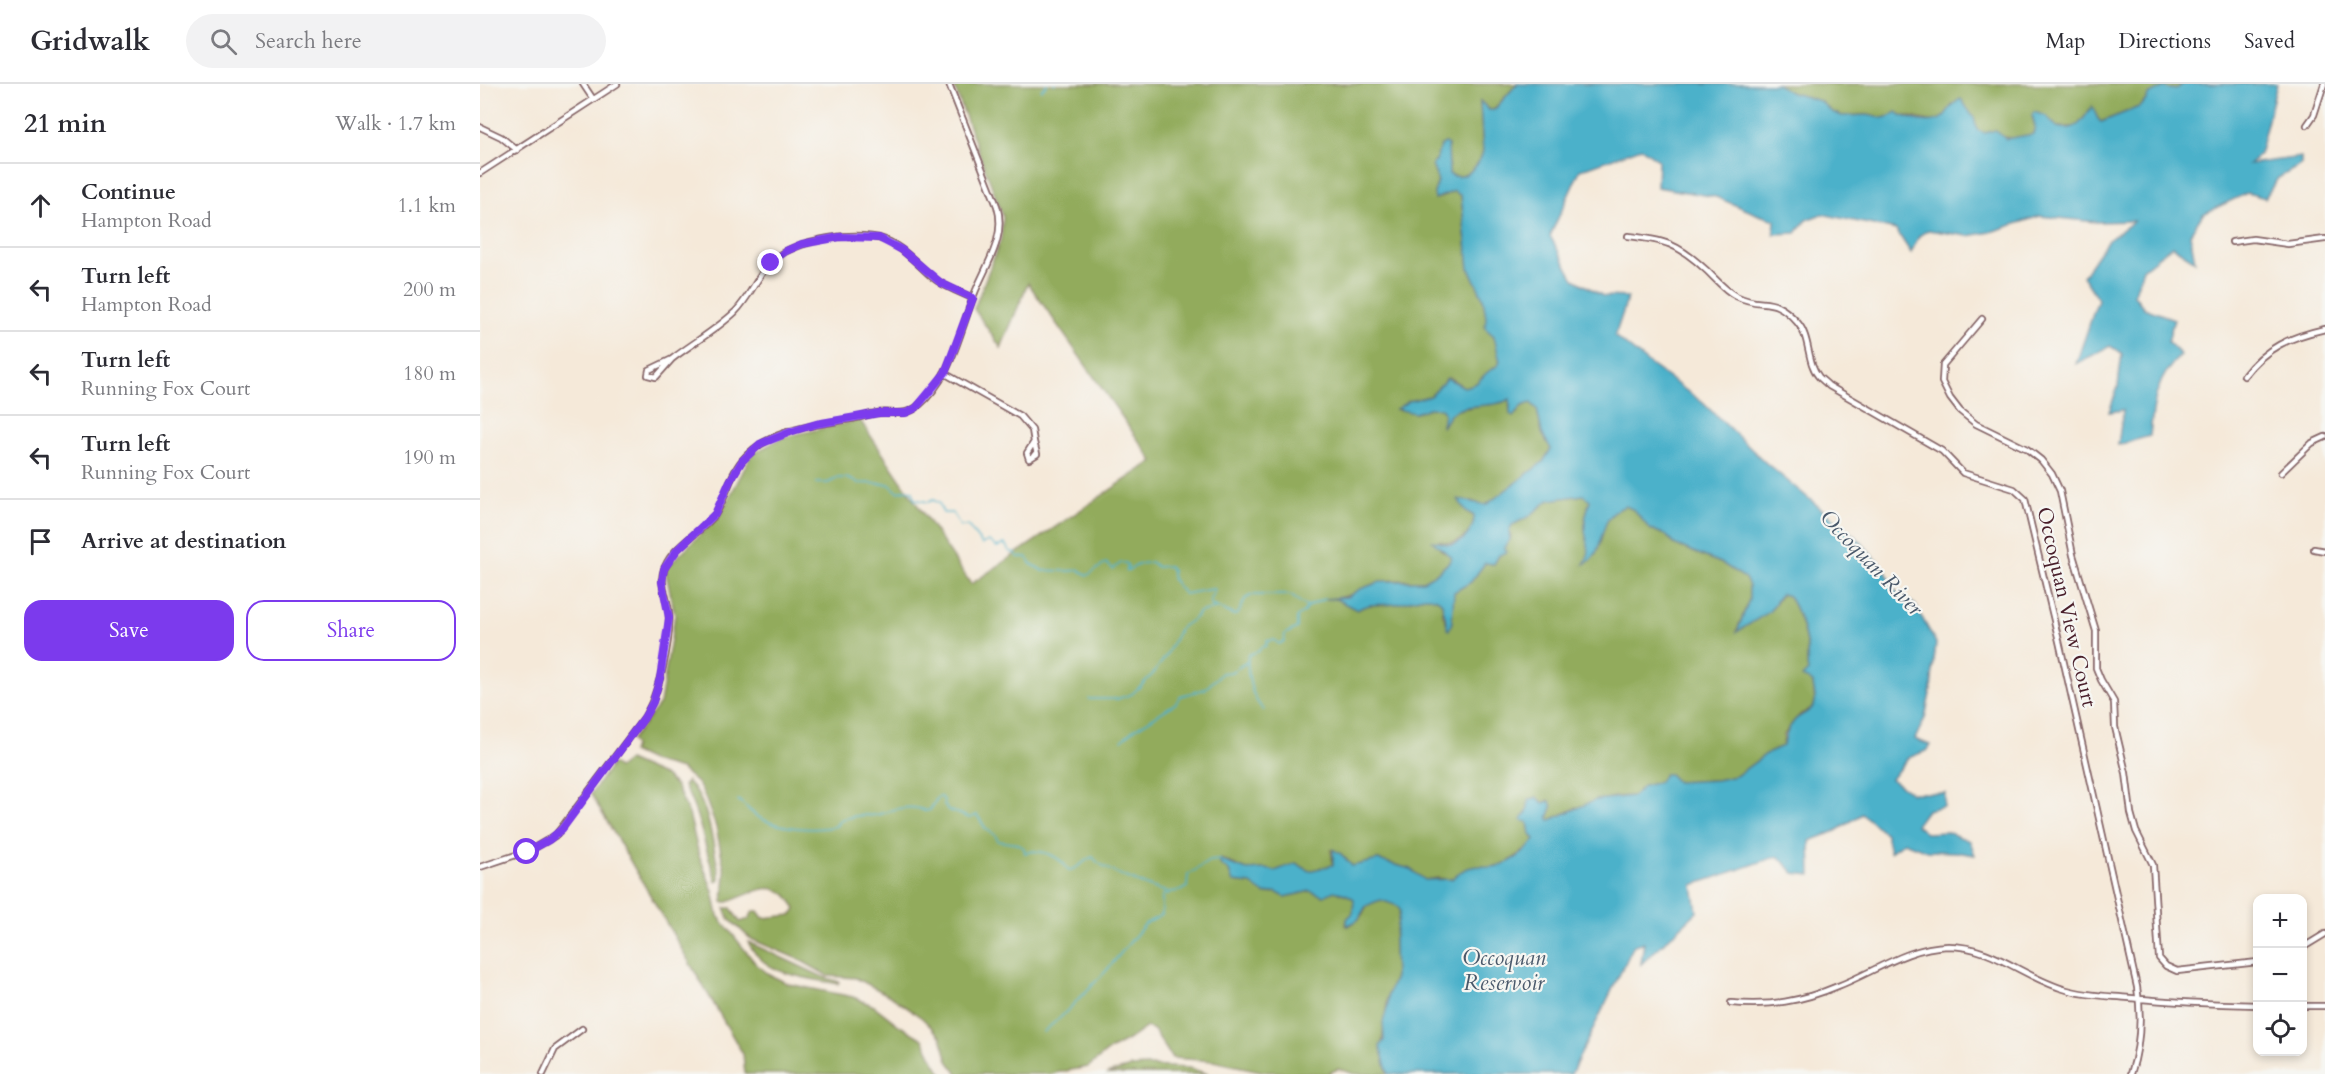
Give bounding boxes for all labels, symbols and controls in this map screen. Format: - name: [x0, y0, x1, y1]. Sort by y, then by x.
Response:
- search box: [186, 14, 606, 68]
- text: Gridwalk: [30, 22, 150, 60]
- icon: search: [207, 25, 240, 58]
- text: Search here: [255, 26, 362, 56]
- text: Map: [2045, 27, 2085, 56]
- text: Directions: [2118, 27, 2211, 56]
- text: Saved: [2244, 27, 2295, 56]
- text: 21 min: [24, 106, 107, 141]
- text: Walk · 1.7 km: [335, 110, 456, 137]
- text: Continue: [81, 177, 176, 207]
- icon: ahead: [24, 189, 57, 222]
- text: 1.1 km: [397, 192, 456, 219]
- text: Hampton Road: [81, 207, 212, 234]
- route end: [757, 249, 783, 275]
- text: Turn left: [81, 261, 170, 291]
- icon: left: [24, 273, 57, 306]
- text: 200 m: [403, 276, 456, 303]
- text: Hampton Road: [81, 291, 212, 318]
- text: Turn left: [81, 345, 170, 375]
- icon: left: [24, 357, 57, 390]
- text: 180 m: [403, 360, 456, 387]
- text: Running Fox Court: [81, 375, 250, 402]
- text: Turn left: [81, 429, 170, 459]
- icon: left: [24, 441, 57, 474]
- text: 190 m: [403, 444, 456, 471]
- text: Running Fox Court: [81, 459, 250, 486]
- water label: Occoquan River: [1813, 503, 1930, 623]
- street label: Occoquan View Court: [2029, 504, 2104, 710]
- icon: arrive: [24, 525, 57, 558]
- text: Arrive at destination: [81, 526, 286, 556]
- button: Save: [24, 600, 234, 661]
- button: Share: [246, 600, 456, 661]
- route start: [513, 838, 539, 864]
- map controls: [2253, 894, 2307, 1056]
- button: +: [2253, 894, 2307, 948]
- water label: Occoquan Reservoir: [1462, 943, 1546, 998]
- button: −: [2253, 948, 2307, 1002]
- button: locate: [2253, 1002, 2307, 1056]

